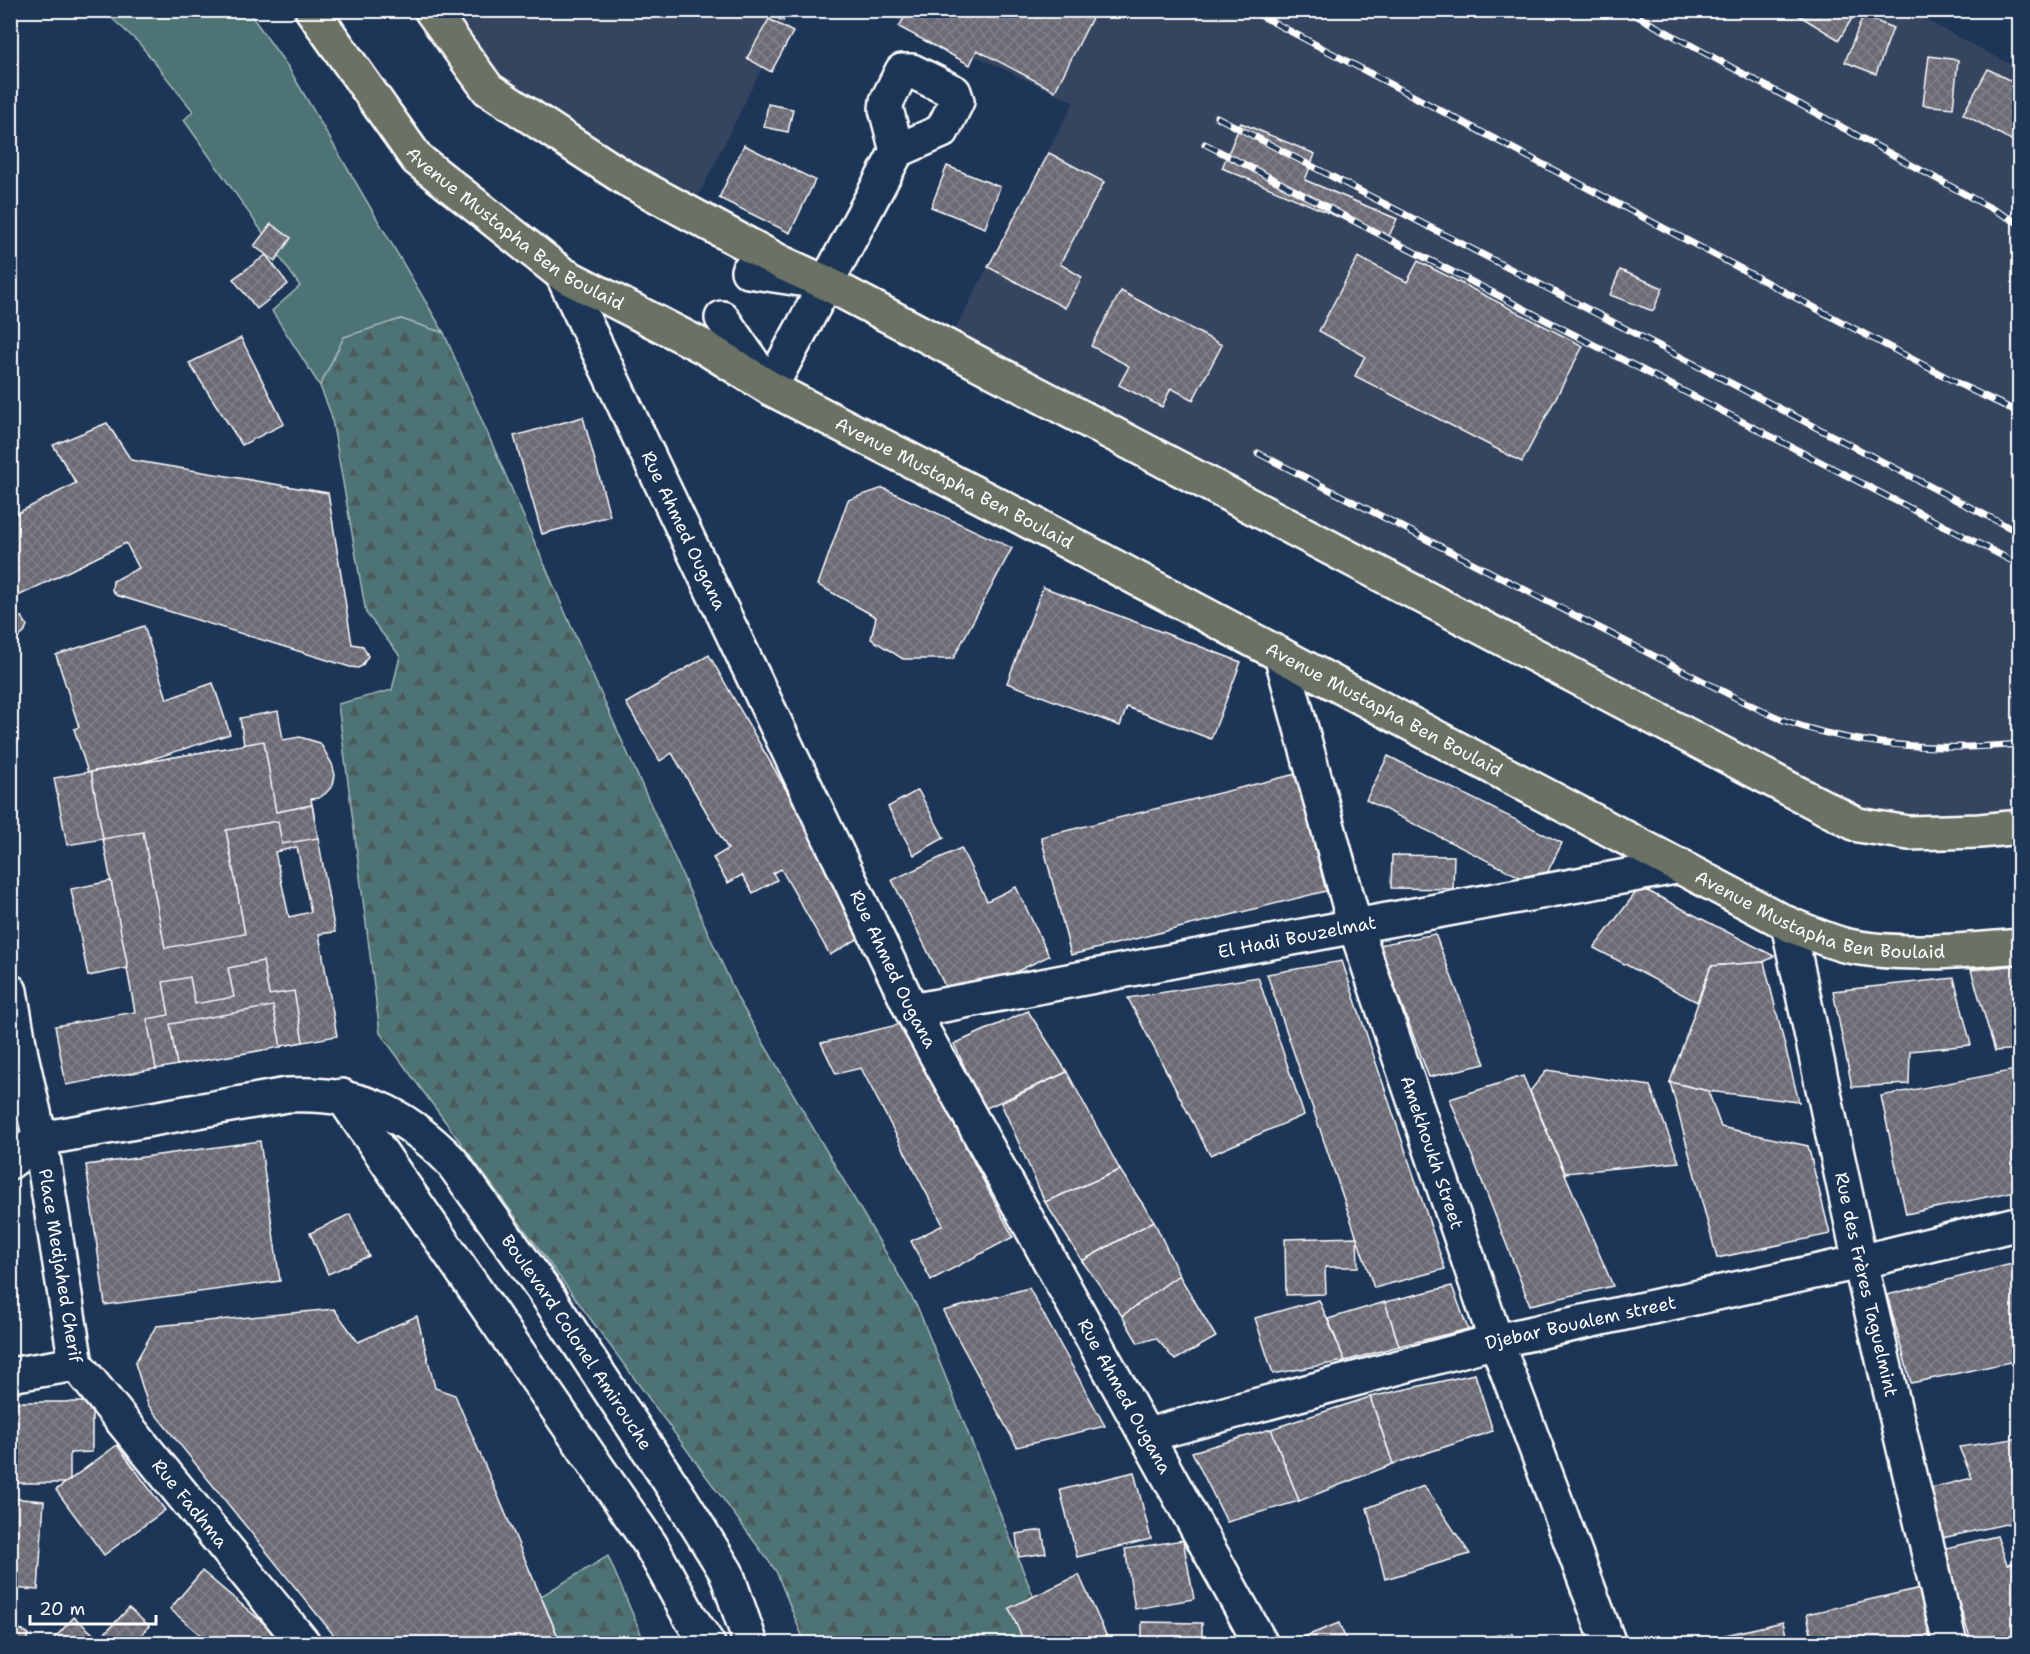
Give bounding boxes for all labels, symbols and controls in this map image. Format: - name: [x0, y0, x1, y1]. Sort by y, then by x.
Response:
- street label: Avenue Mustapha Ben Boulaid: [400, 142, 628, 316]
- street label: Avenue Mustapha Ben Boulaid: [831, 412, 1078, 555]
- street label: Rue Ahmed Ougana: [636, 447, 732, 614]
- street label: Avenue Mustapha Ben Boulaid: [1261, 637, 1507, 782]
- street label: Avenue Mustapha Ben Boulaid: [1691, 865, 1945, 964]
- street label: Rue Ahmed Ougana: [844, 886, 942, 1053]
- street label: El Hadi Bouzelmat: [1216, 910, 1378, 964]
- street label: Amekhoukh Street: [1395, 1072, 1469, 1233]
- street label: Place Medjahed Cherif: [33, 1167, 88, 1365]
- street label: Rue des Frères Taguelmint: [1829, 1170, 1903, 1399]
- street label: Boulevard Colonel Amirouche: [496, 1230, 658, 1455]
- street label: Djebar Boualem street: [1483, 1290, 1678, 1355]
- street label: Rue Ahmed Ougana: [1072, 1315, 1177, 1478]
- street label: Rue Fadhma: [146, 1454, 233, 1553]
- scale bar: [30, 1588, 156, 1626]
- text: 20 m: [39, 1597, 85, 1621]

